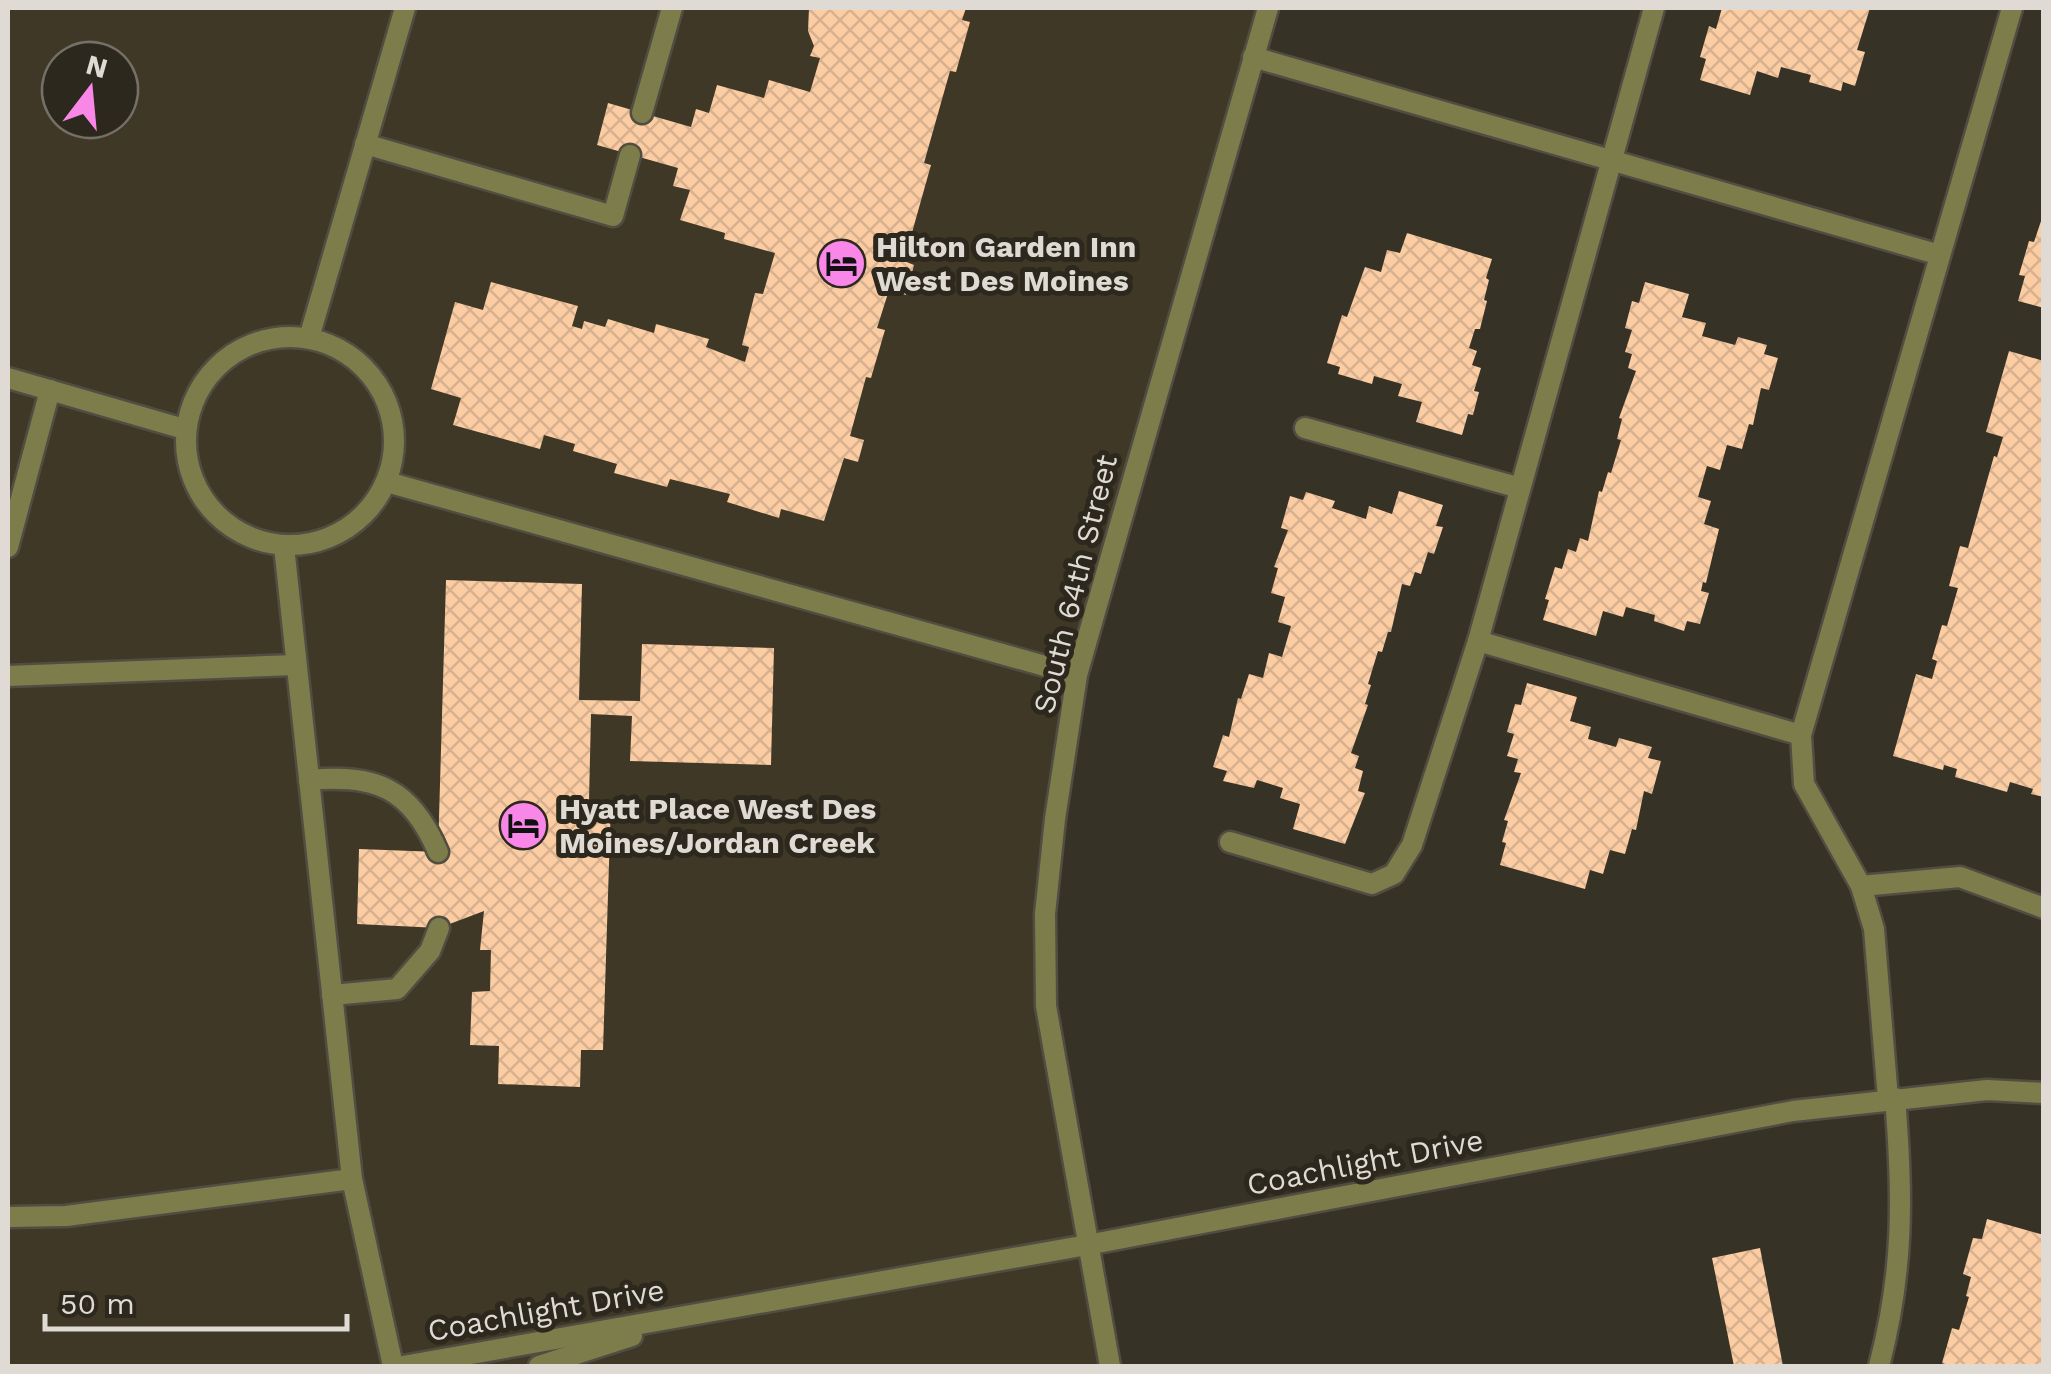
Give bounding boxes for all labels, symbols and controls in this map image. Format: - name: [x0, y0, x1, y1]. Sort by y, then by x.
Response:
- north arrow: [40, 40, 140, 140]
- text: N: [82, 48, 111, 85]
- place label: Hilton Garden Inn West Des Moines: [876, 229, 1136, 298]
- hotel icon: Hilton Garden Inn West Des Moines: [815, 237, 867, 289]
- street label: South 64th Street: [1026, 451, 1124, 717]
- place label: Hyatt Place West Des Moines/Jordan Creek: [559, 791, 876, 860]
- hotel icon: Hyatt Place West Des Moines/Jordan Creek: [498, 799, 550, 851]
- street label: Coachlight Drive: [1244, 1122, 1486, 1202]
- scale bar: [45, 1269, 348, 1331]
- street label: Coachlight Drive: [425, 1272, 667, 1348]
- text: 50 m: [60, 1286, 135, 1321]

